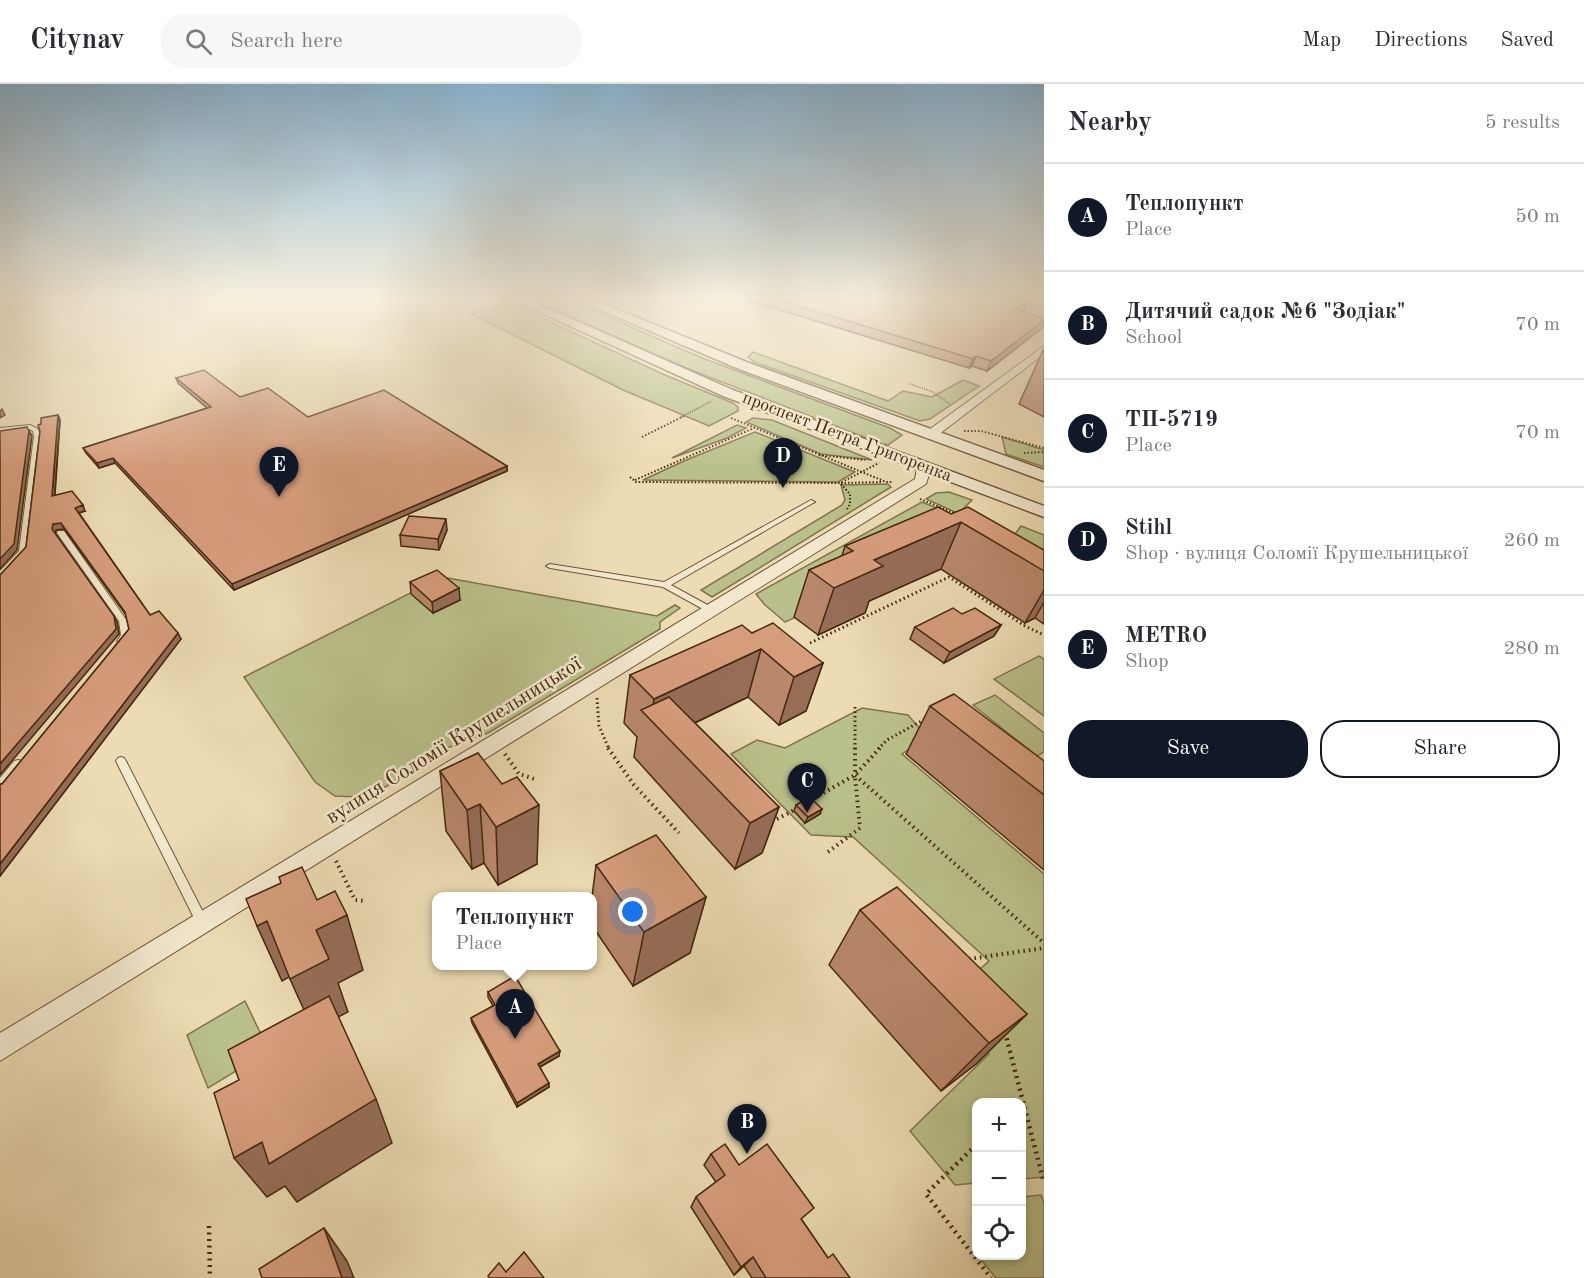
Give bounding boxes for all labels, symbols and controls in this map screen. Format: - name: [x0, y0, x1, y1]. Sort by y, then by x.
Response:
- search box: [161, 14, 581, 68]
- icon: search: [182, 25, 215, 58]
- text: Citynav: [30, 27, 125, 55]
- text: Search here: [230, 30, 343, 52]
- text: Map: [1302, 30, 1341, 51]
- text: Directions: [1374, 30, 1468, 51]
- text: Saved: [1501, 30, 1554, 51]
- text: Nearby: [1068, 110, 1152, 136]
- text: 5 results: [1485, 113, 1560, 133]
- text: Теплопункт: [1125, 193, 1244, 215]
- text: A: [1080, 207, 1095, 227]
- text: 50 m: [1515, 207, 1560, 227]
- text: Place: [1125, 220, 1172, 240]
- text: Дитячий садок №6 "Зодіак": [1125, 301, 1405, 323]
- text: B: [1080, 315, 1095, 335]
- text: 70 m: [1515, 315, 1560, 335]
- text: School: [1125, 328, 1182, 348]
- street label: проспект Петра Григоренка: [740, 389, 954, 485]
- text: ТП-5719: [1125, 409, 1218, 431]
- text: C: [1081, 423, 1094, 443]
- text: 70 m: [1515, 423, 1560, 443]
- text: Place: [1125, 436, 1172, 456]
- pin: D: [764, 438, 802, 488]
- pin: E: [260, 448, 298, 497]
- text: Stihl: [1125, 517, 1172, 539]
- text: D: [1080, 531, 1095, 551]
- text: 260 m: [1504, 531, 1560, 551]
- text: Shop · вулиця Соломії Крушельницької: [1125, 544, 1468, 564]
- text: METRO: [1125, 625, 1207, 647]
- text: E: [1081, 639, 1094, 659]
- text: 280 m: [1504, 639, 1560, 659]
- text: Shop: [1125, 652, 1169, 672]
- street label: вулиця Соломії Крушельницької: [323, 653, 586, 829]
- button: Save: [1068, 720, 1308, 778]
- button: Share: [1320, 720, 1560, 778]
- pin: C: [788, 764, 826, 813]
- popup: [432, 892, 597, 970]
- your location: [618, 897, 647, 926]
- text: Теплопункт: [455, 907, 574, 929]
- text: Place: [455, 934, 502, 954]
- pin: A: [496, 990, 534, 1039]
- map controls: [972, 1098, 1026, 1260]
- button: +: [972, 1098, 1026, 1152]
- pin: B: [728, 1104, 766, 1154]
- button: −: [972, 1152, 1026, 1206]
- button: locate: [972, 1206, 1026, 1260]

